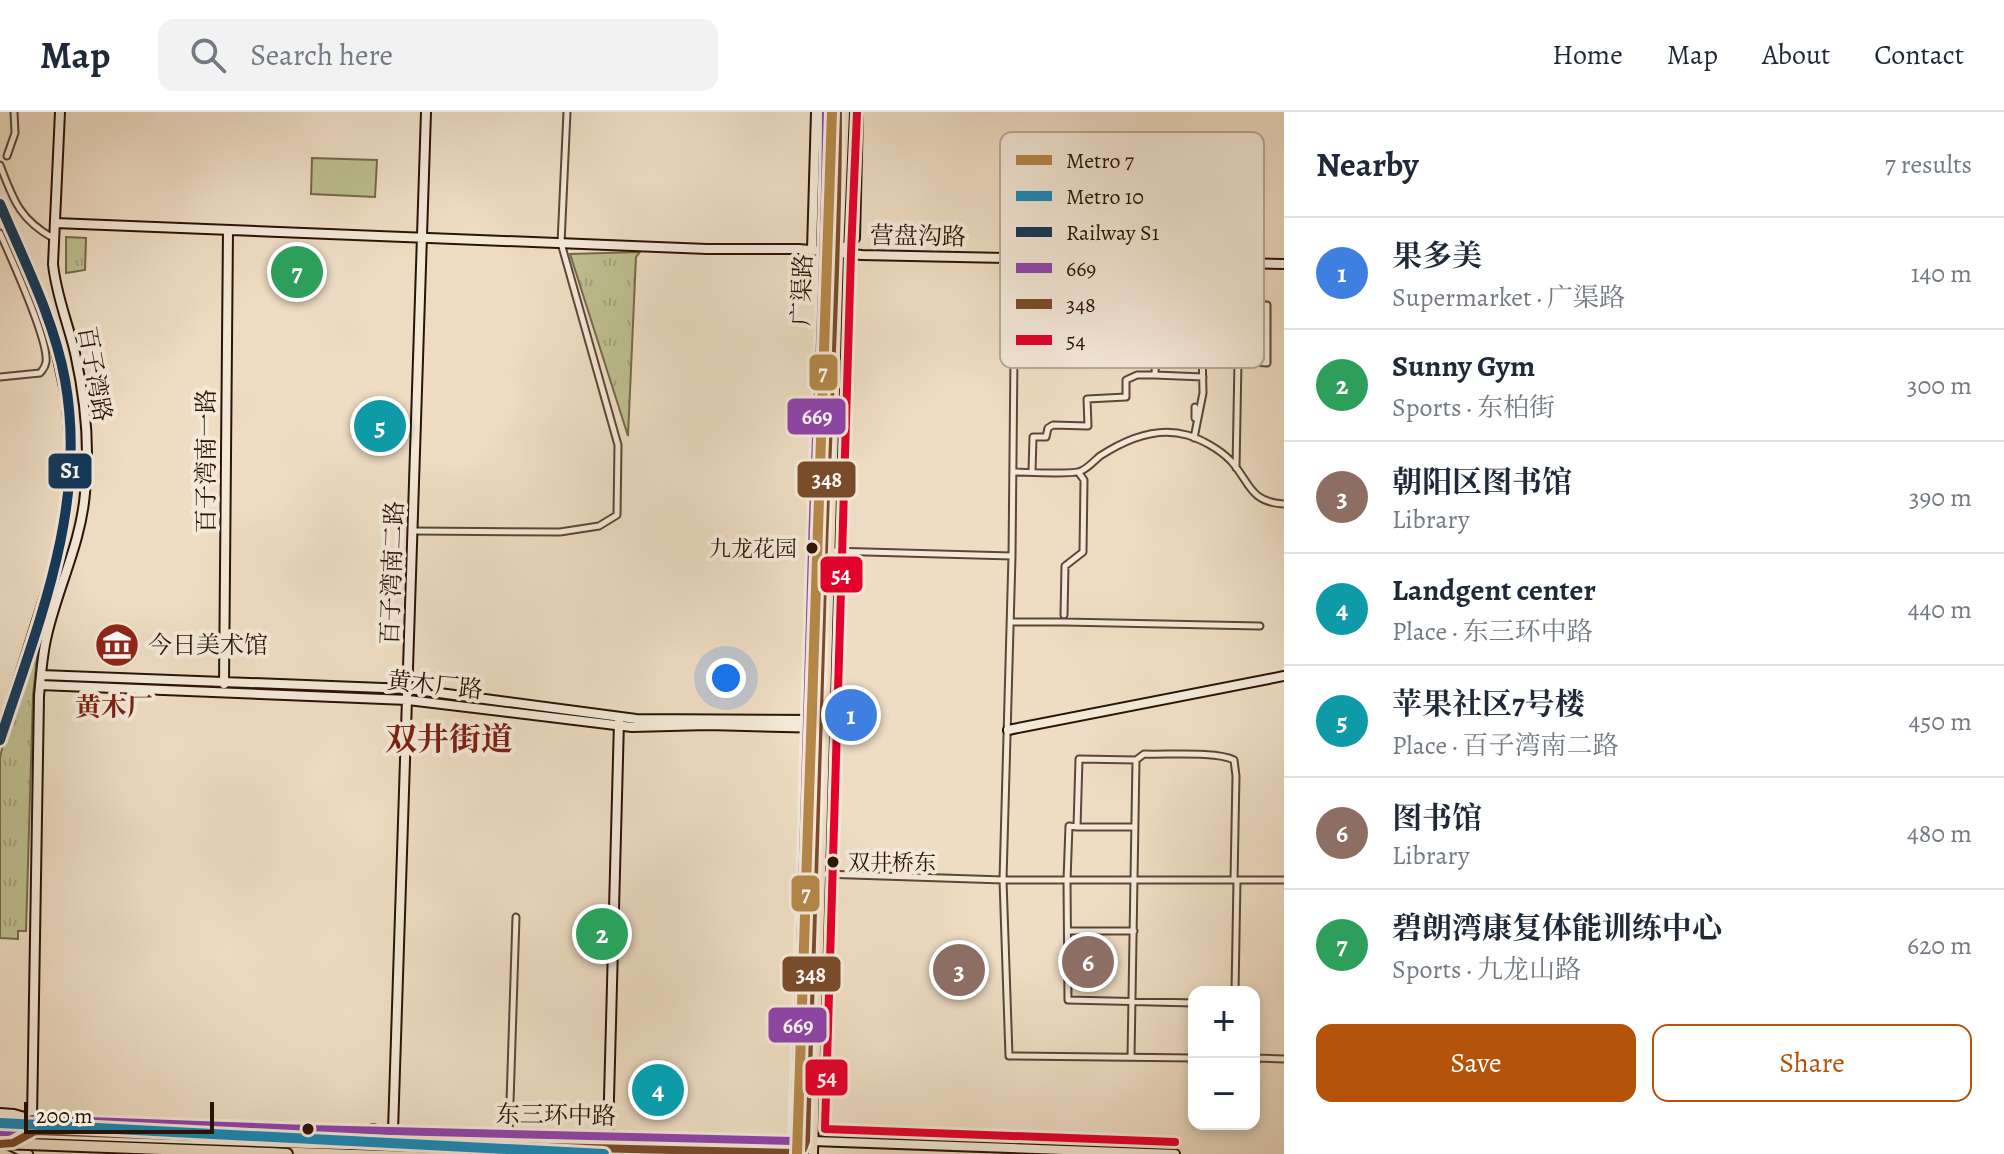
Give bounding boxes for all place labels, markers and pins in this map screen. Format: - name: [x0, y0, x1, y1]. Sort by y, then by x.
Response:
- pin: 7: [271, 242, 323, 302]
- pin: 5: [354, 396, 406, 456]
- place label: 九龙花园: [709, 534, 797, 564]
- marker: 九龙花园: [804, 540, 820, 556]
- museum icon: 今日美术馆: [93, 621, 141, 669]
- place label: 今日美术馆: [148, 629, 268, 661]
- pin: 1: [825, 685, 877, 745]
- place label: 双井桥东: [848, 848, 936, 878]
- marker: 双井桥东: [825, 854, 841, 870]
- pin: 2: [576, 904, 628, 964]
- pin: 6: [1062, 932, 1114, 992]
- pin: 3: [933, 940, 985, 1000]
- pin: 4: [632, 1060, 684, 1120]
- unlabelled marker: [300, 1121, 316, 1137]

